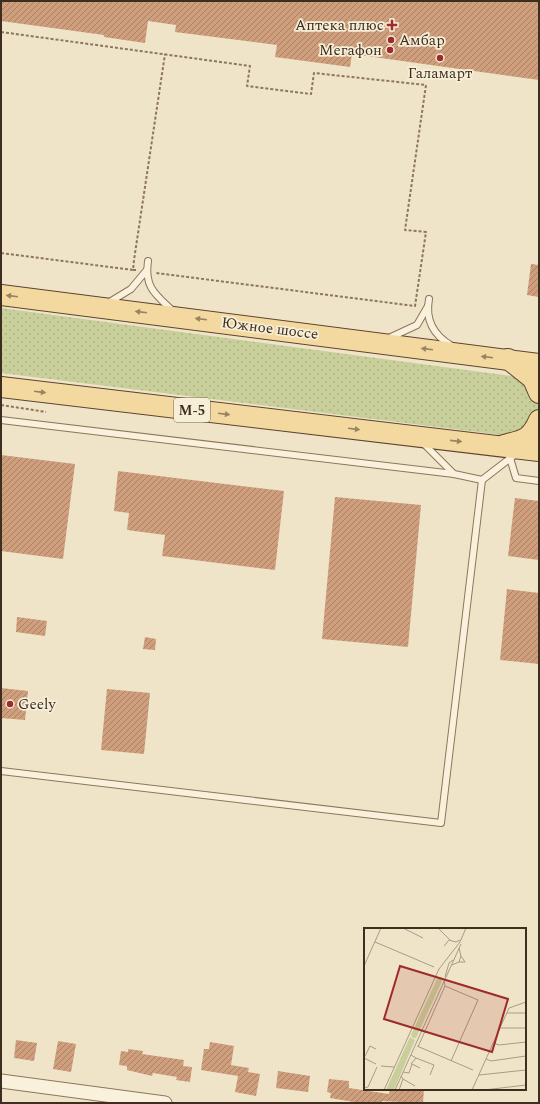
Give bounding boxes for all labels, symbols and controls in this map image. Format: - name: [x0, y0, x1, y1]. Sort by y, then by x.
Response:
- place label: Аптека плюс: [295, 14, 384, 37]
- marker: Аптека плюс: [387, 20, 397, 30]
- place label: Амбар: [399, 29, 445, 52]
- marker: Амбар: [386, 35, 396, 45]
- place label: Мегафон: [319, 39, 382, 62]
- marker: Мегафон: [385, 45, 395, 55]
- marker: Галамарт: [435, 53, 445, 63]
- place label: Галамарт: [408, 62, 472, 85]
- one-way arrow: [6, 293, 18, 299]
- one-way arrow: [135, 309, 147, 315]
- street label: Южное шоссе: [220, 311, 320, 346]
- one-way arrow: [195, 316, 207, 322]
- one-way arrow: [421, 346, 433, 352]
- one-way arrow: [481, 353, 493, 360]
- one-way arrow: [34, 389, 46, 395]
- road number: М-5: [174, 398, 210, 422]
- one-way arrow: [218, 411, 230, 417]
- one-way arrow: [347, 426, 360, 432]
- one-way arrow: [450, 438, 462, 444]
- place label: Geely: [18, 693, 56, 716]
- marker: Geely: [5, 699, 15, 709]
- inset map: [364, 928, 526, 1090]

